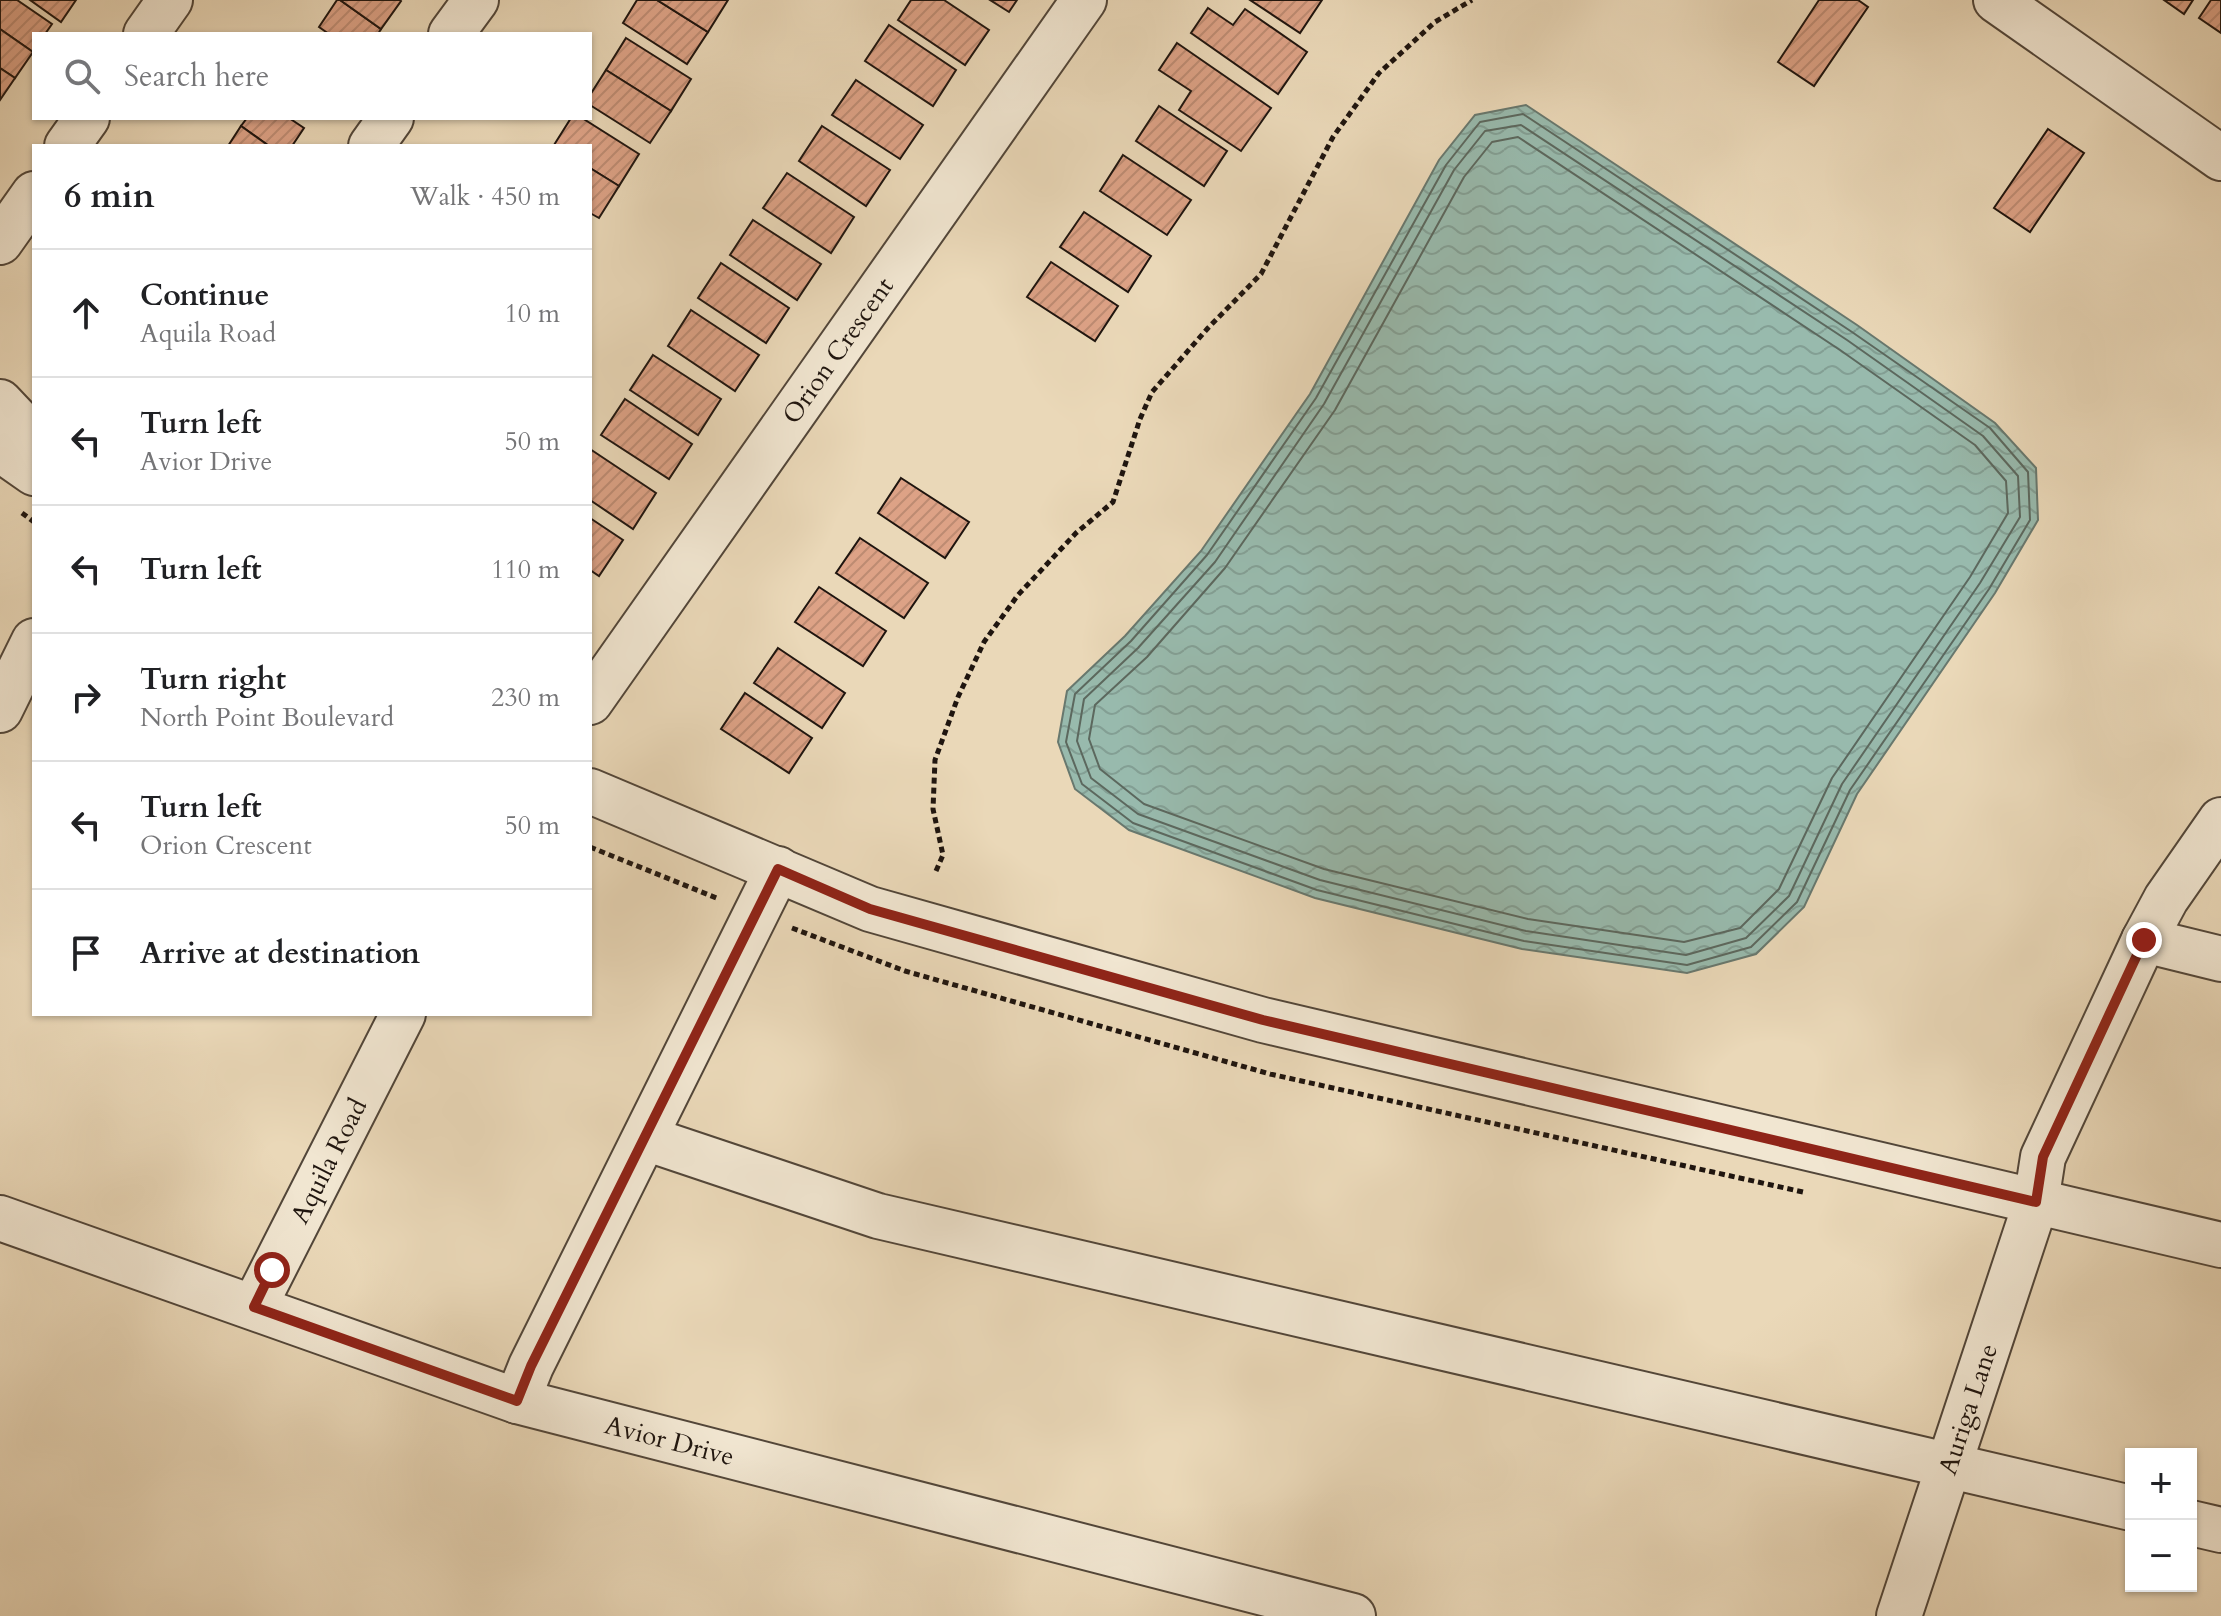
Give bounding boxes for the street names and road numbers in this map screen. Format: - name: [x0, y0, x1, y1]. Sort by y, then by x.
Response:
- street label: Orion Crescent: [774, 270, 902, 431]
- street label: Aquila Road: [282, 1092, 375, 1230]
- street label: Auriga Lane: [1930, 1339, 2006, 1479]
- street label: Avior Drive: [601, 1407, 738, 1474]

